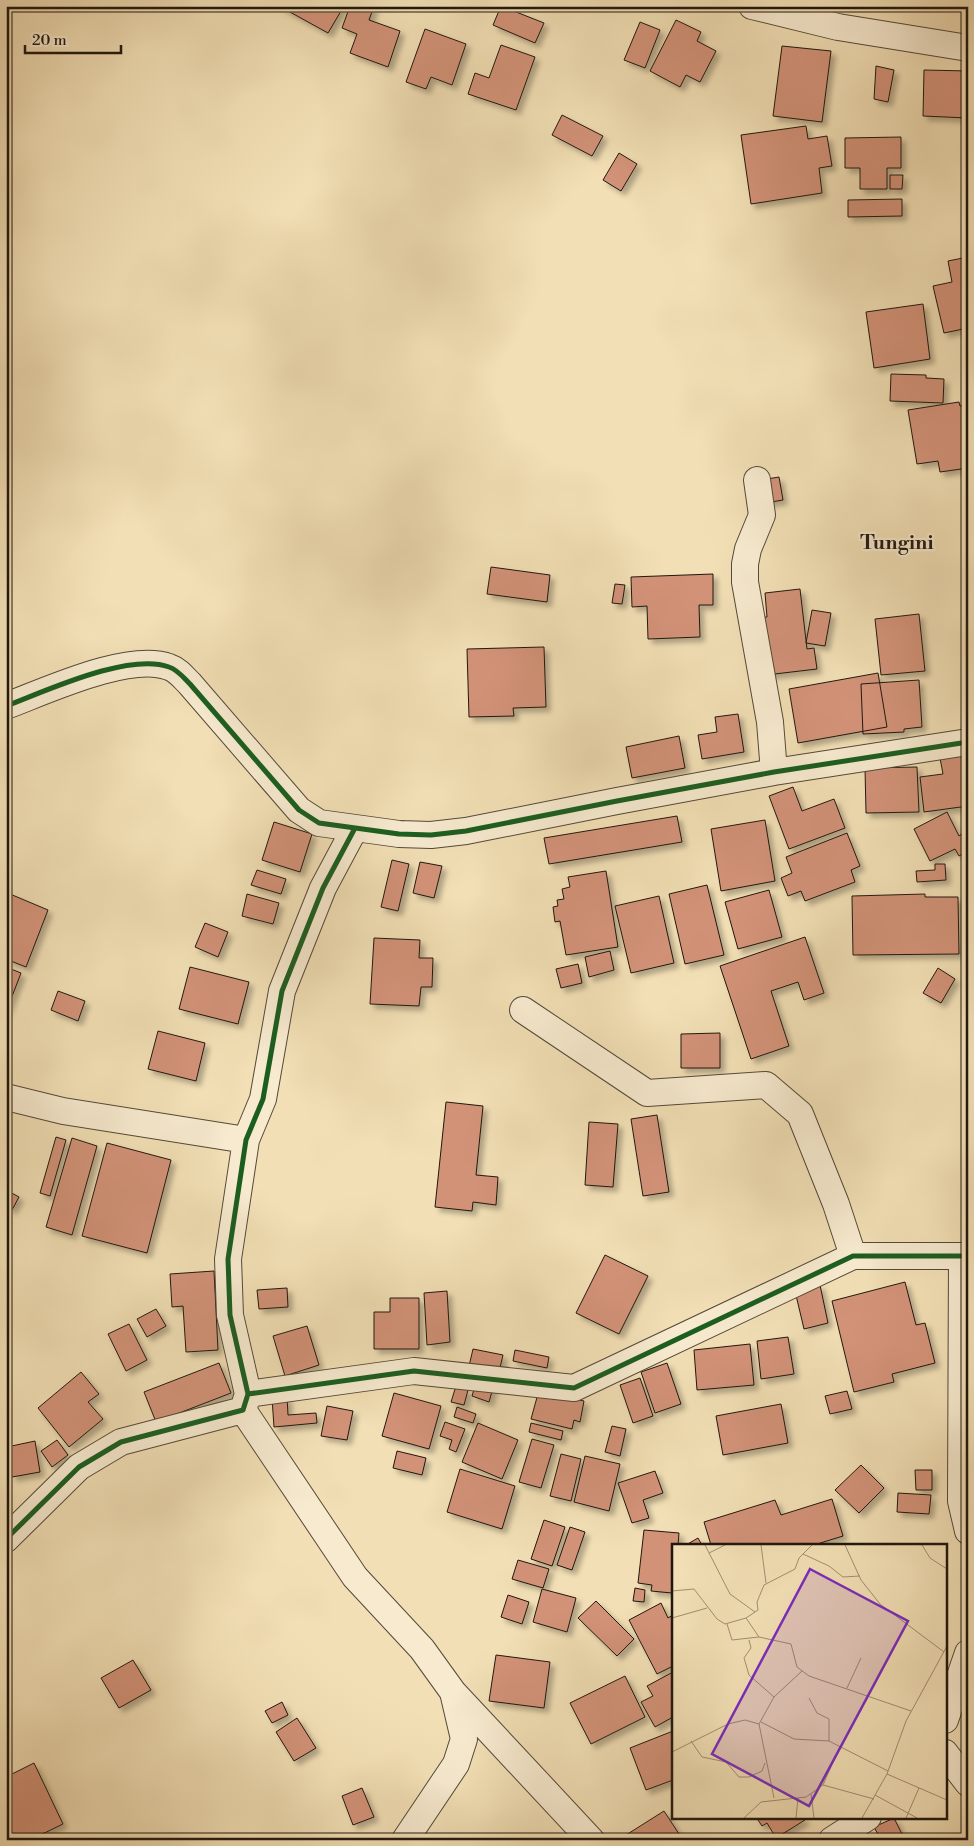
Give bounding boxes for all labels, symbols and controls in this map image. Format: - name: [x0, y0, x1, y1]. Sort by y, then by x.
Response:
- scale bar: [25, 22, 121, 54]
- text: 20 m: [32, 31, 67, 50]
- district label: Tungini: [860, 531, 934, 556]
- inset map: [672, 1544, 946, 1818]

